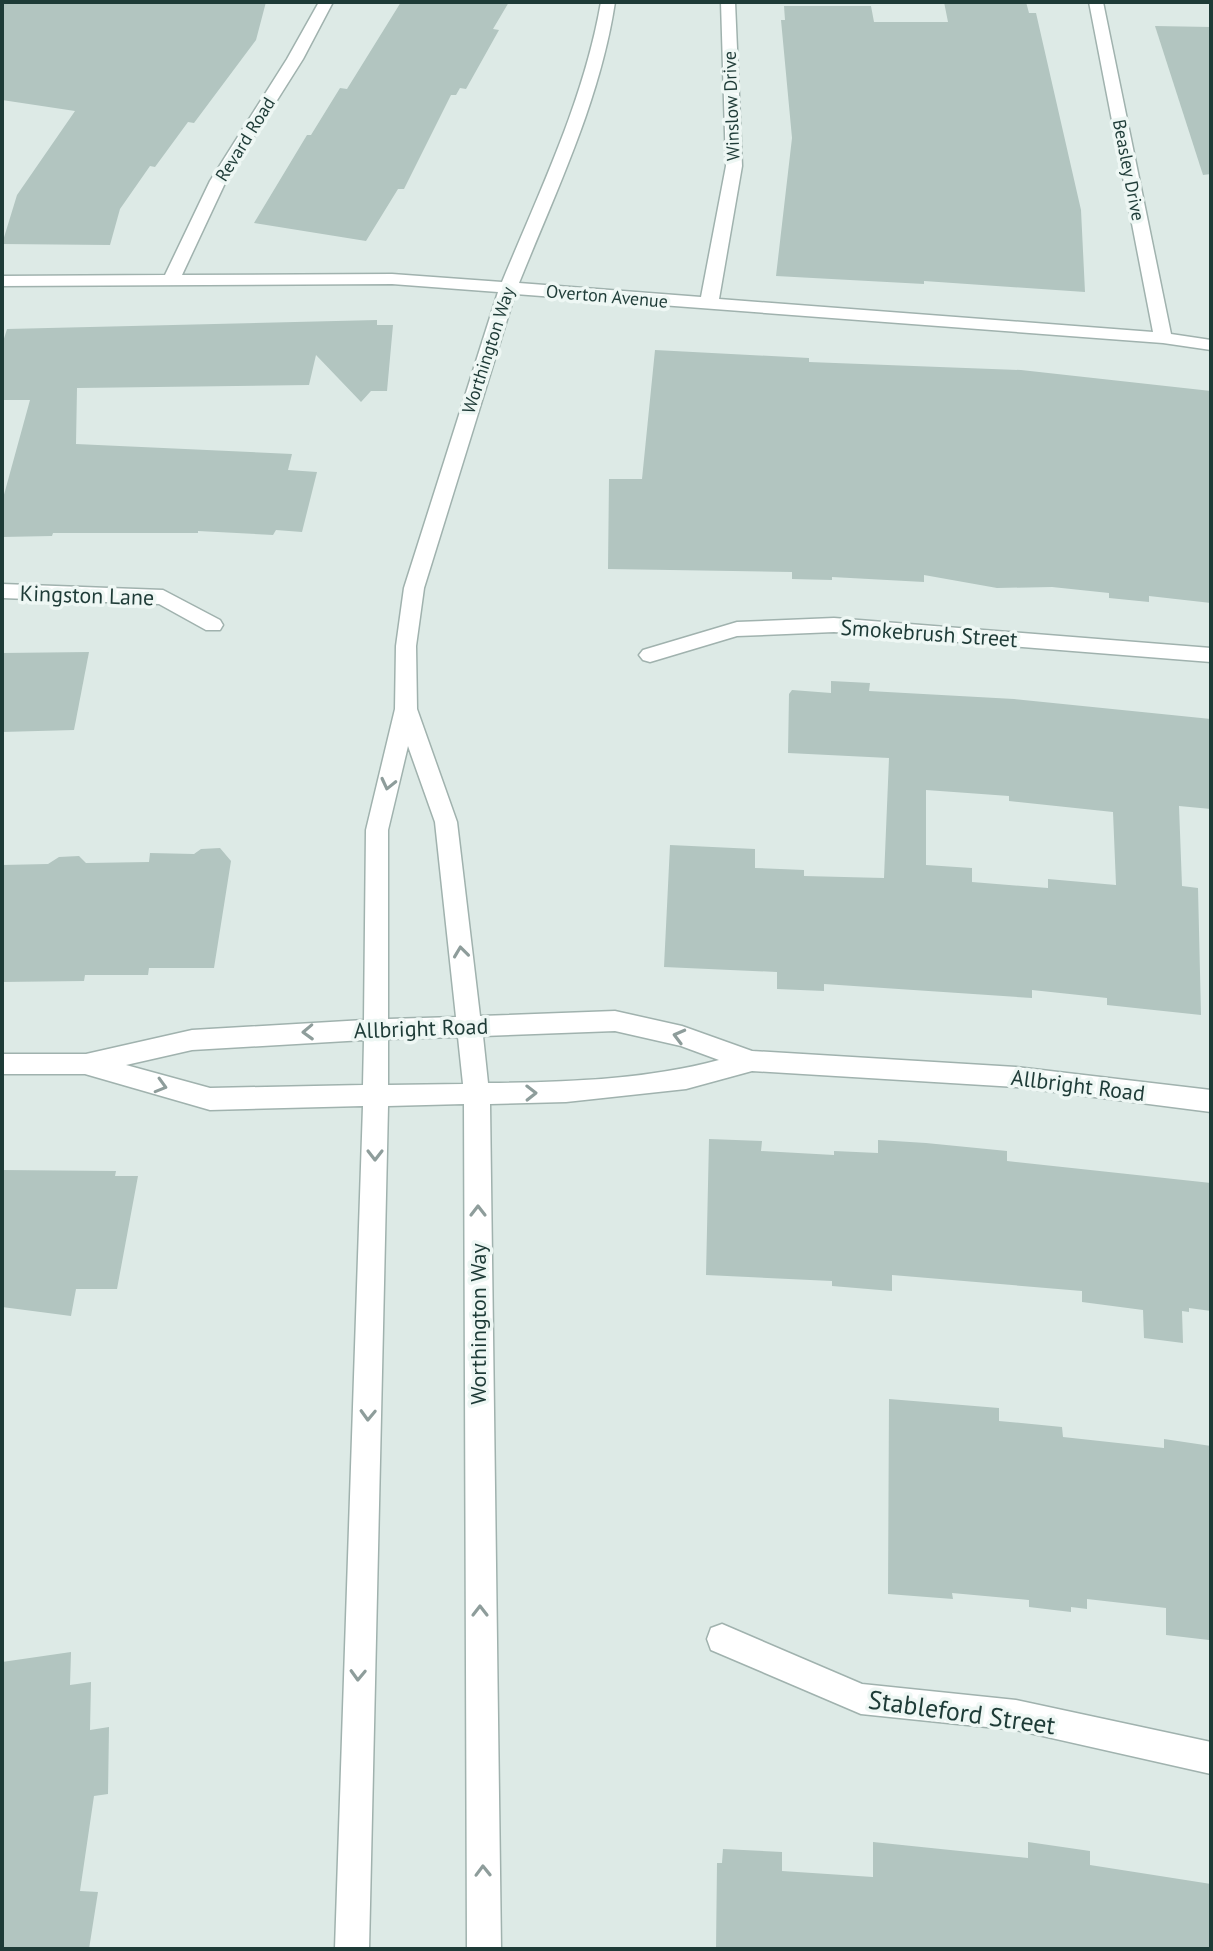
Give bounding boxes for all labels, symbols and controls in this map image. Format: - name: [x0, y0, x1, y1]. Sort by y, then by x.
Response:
- street label: Winslow Drive: [718, 51, 744, 161]
- street label: Revard Road: [210, 93, 280, 185]
- street label: Beasley Drive: [1108, 117, 1150, 223]
- street label: Overton Avenue: [545, 279, 669, 313]
- street label: Worthington Way: [457, 283, 520, 416]
- street label: Kingston Lane: [19, 579, 155, 611]
- street label: Smokebrush Street: [840, 613, 1019, 653]
- one-way arrow: [380, 777, 397, 791]
- one-way arrow: [453, 945, 470, 958]
- street label: Allbright Road: [353, 1012, 489, 1044]
- one-way arrow: [301, 1023, 314, 1040]
- one-way arrow: [672, 1028, 686, 1045]
- street label: Allbright Road: [1009, 1063, 1147, 1107]
- one-way arrow: [154, 1076, 168, 1093]
- one-way arrow: [525, 1084, 538, 1102]
- one-way arrow: [366, 1149, 384, 1162]
- one-way arrow: [469, 1204, 486, 1217]
- street label: Worthington Way: [464, 1243, 492, 1405]
- one-way arrow: [359, 1409, 376, 1422]
- one-way arrow: [471, 1604, 489, 1617]
- one-way arrow: [350, 1669, 367, 1682]
- street label: Stableford Street: [866, 1683, 1058, 1741]
- one-way arrow: [474, 1864, 492, 1877]

